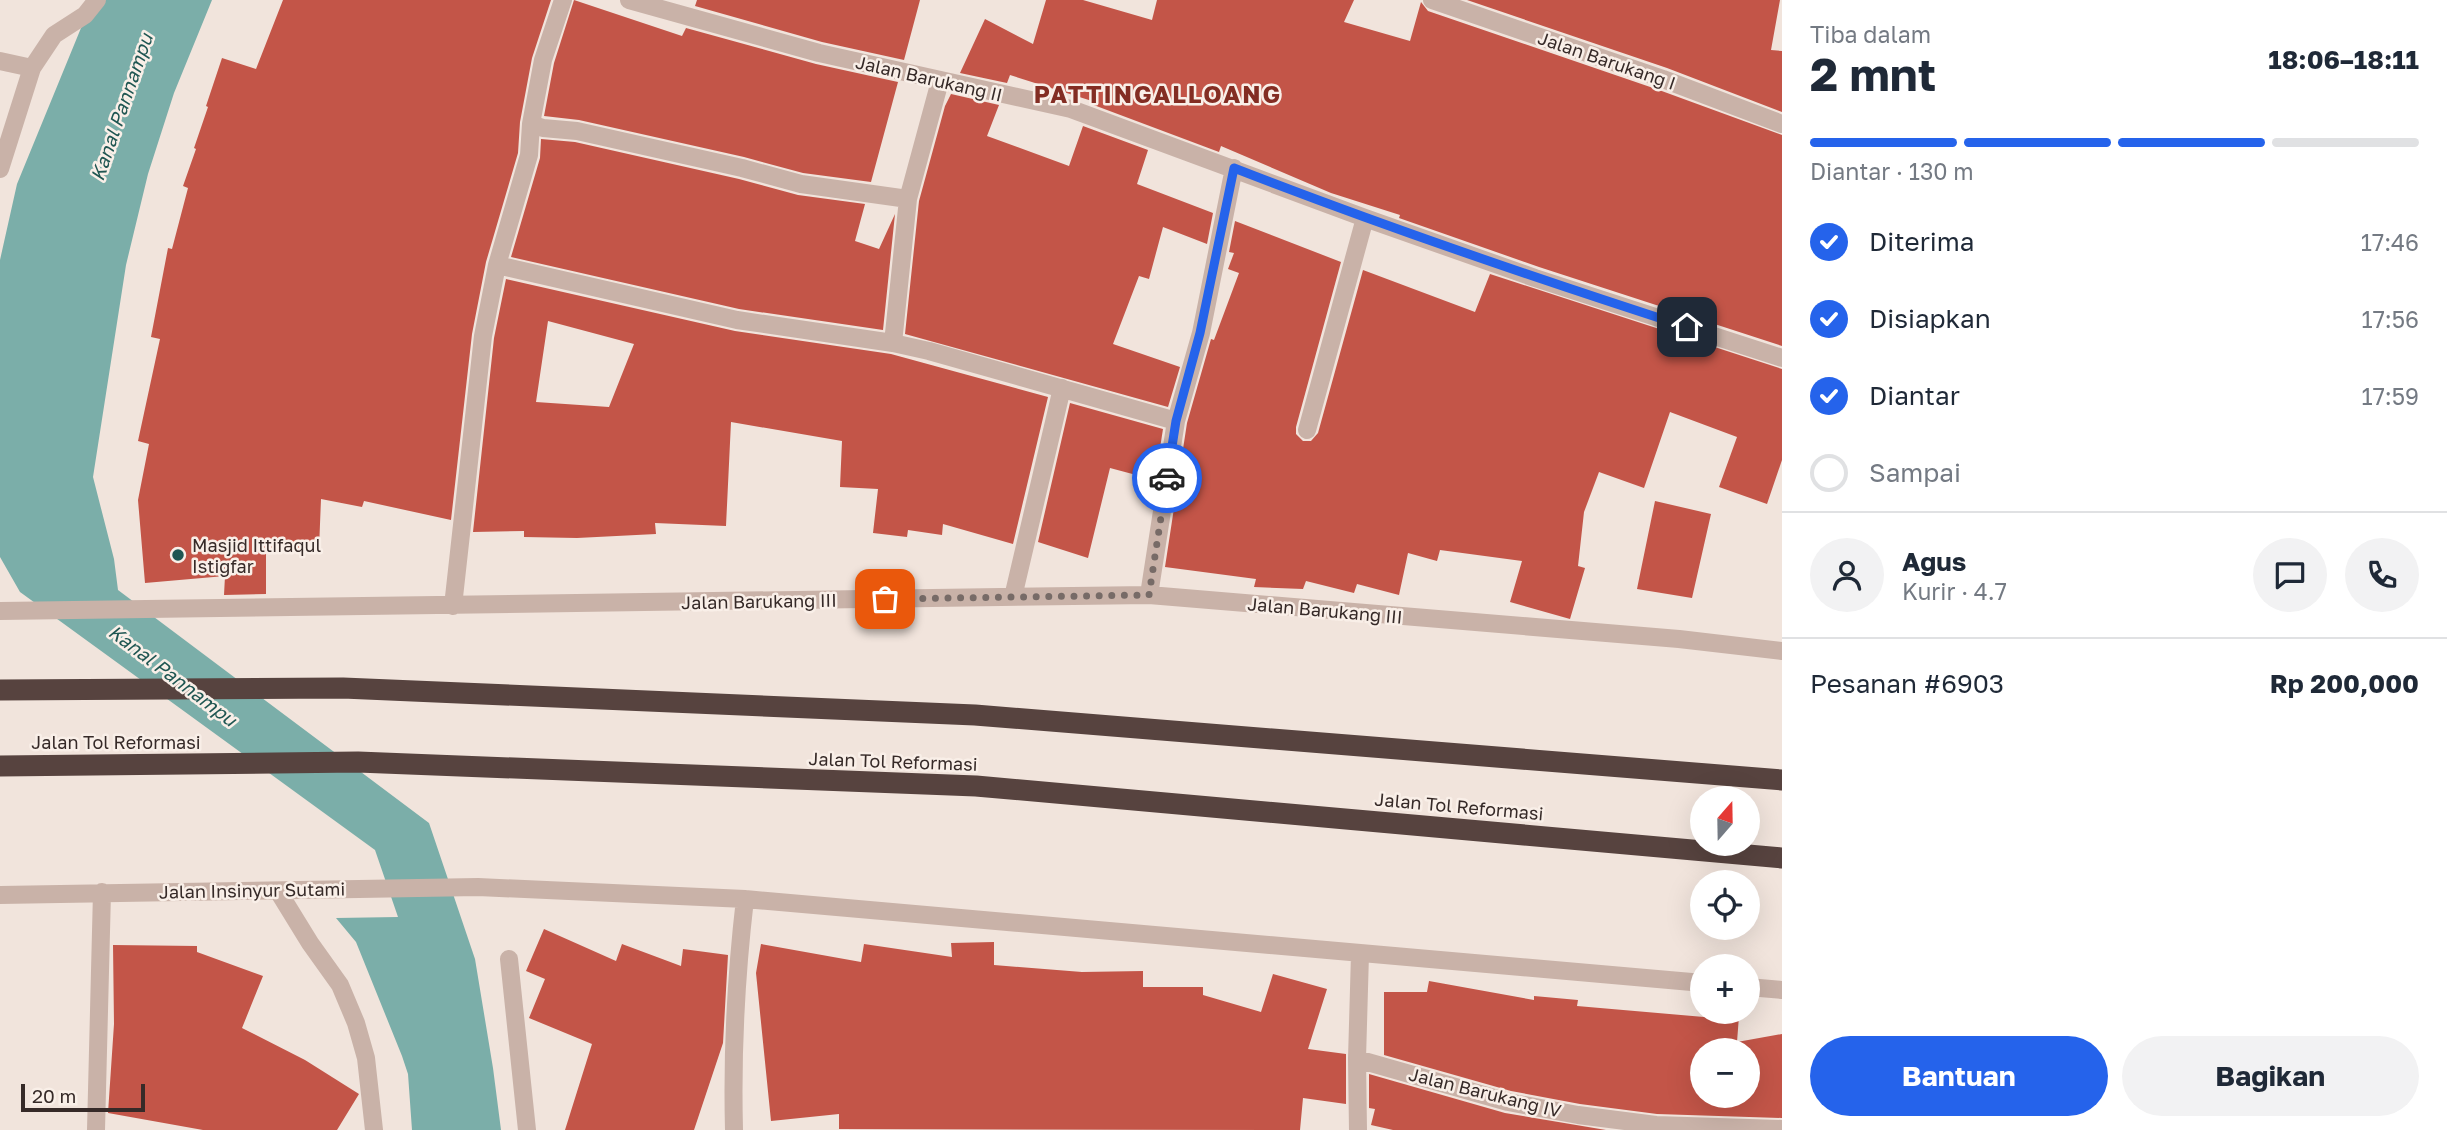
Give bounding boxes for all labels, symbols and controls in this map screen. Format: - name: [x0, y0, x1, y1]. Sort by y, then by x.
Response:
- text: Tiba dalam: [1810, 20, 1931, 48]
- street label: Jalan Barukang I: [1535, 26, 1679, 94]
- water label: Kanal Pannampu: [85, 29, 157, 184]
- text: 18:06–18:11: [2268, 44, 2419, 75]
- text: 2 mnt: [1810, 46, 1936, 101]
- street label: Jalan Barukang II: [853, 50, 1005, 106]
- district label: PATTINGALLOANG: [1034, 79, 1282, 108]
- text: Diantar · 130 m: [1810, 157, 1974, 185]
- icon: check: [1810, 223, 1848, 261]
- text: Diterima: [1869, 226, 1974, 257]
- text: 17:46: [2361, 228, 2419, 256]
- pin: [1657, 297, 1717, 357]
- icon: check: [1810, 300, 1848, 338]
- text: Disiapkan: [1869, 303, 1991, 334]
- text: 17:56: [2362, 305, 2419, 333]
- icon: home: [1668, 308, 1706, 346]
- icon: check: [1810, 377, 1848, 415]
- text: Diantar: [1869, 380, 1960, 411]
- text: 17:59: [2362, 382, 2419, 410]
- courier: [1132, 443, 1202, 513]
- text: Sampai: [1869, 457, 1961, 488]
- icon: car: [1148, 459, 1186, 497]
- place label: Masjid Ittifaqul Istigfar: [192, 534, 321, 577]
- button: person: [1810, 538, 1884, 612]
- button: chat: [2253, 538, 2327, 612]
- button: phone: [2345, 538, 2419, 612]
- text: Agus: [1902, 546, 1966, 577]
- marker: Masjid Ittifaqul Istigfar: [170, 547, 186, 563]
- pin: [855, 569, 915, 629]
- text: Kurir · 4.7: [1902, 577, 2007, 605]
- icon: bag: [866, 580, 904, 618]
- street label: Jalan Barukang III: [681, 589, 837, 613]
- street label: Jalan Barukang III: [1247, 592, 1403, 628]
- water label: Kanal Pannampu: [105, 619, 243, 731]
- text: Pesanan #6903: [1810, 668, 2004, 699]
- text: Rp 200,000: [2270, 668, 2419, 699]
- street label: Jalan Tol Reformasi: [31, 731, 201, 753]
- street label: Jalan Tol Reformasi: [808, 747, 978, 775]
- north arrow: [1690, 786, 1760, 856]
- map controls: [1690, 786, 1760, 1108]
- street label: Jalan Tol Reformasi: [1374, 788, 1544, 824]
- button: locate: [1690, 870, 1760, 940]
- street label: Jalan Insinyur Sutami: [159, 877, 345, 903]
- button: +: [1690, 954, 1760, 1024]
- button: Bantuan: [1810, 1036, 2108, 1116]
- button: Bagikan: [2122, 1036, 2419, 1116]
- button: −: [1690, 1038, 1760, 1108]
- street label: Jalan Barukang IV: [1407, 1062, 1563, 1122]
- scale bar: [21, 1081, 145, 1113]
- text: 20 m: [32, 1084, 76, 1107]

